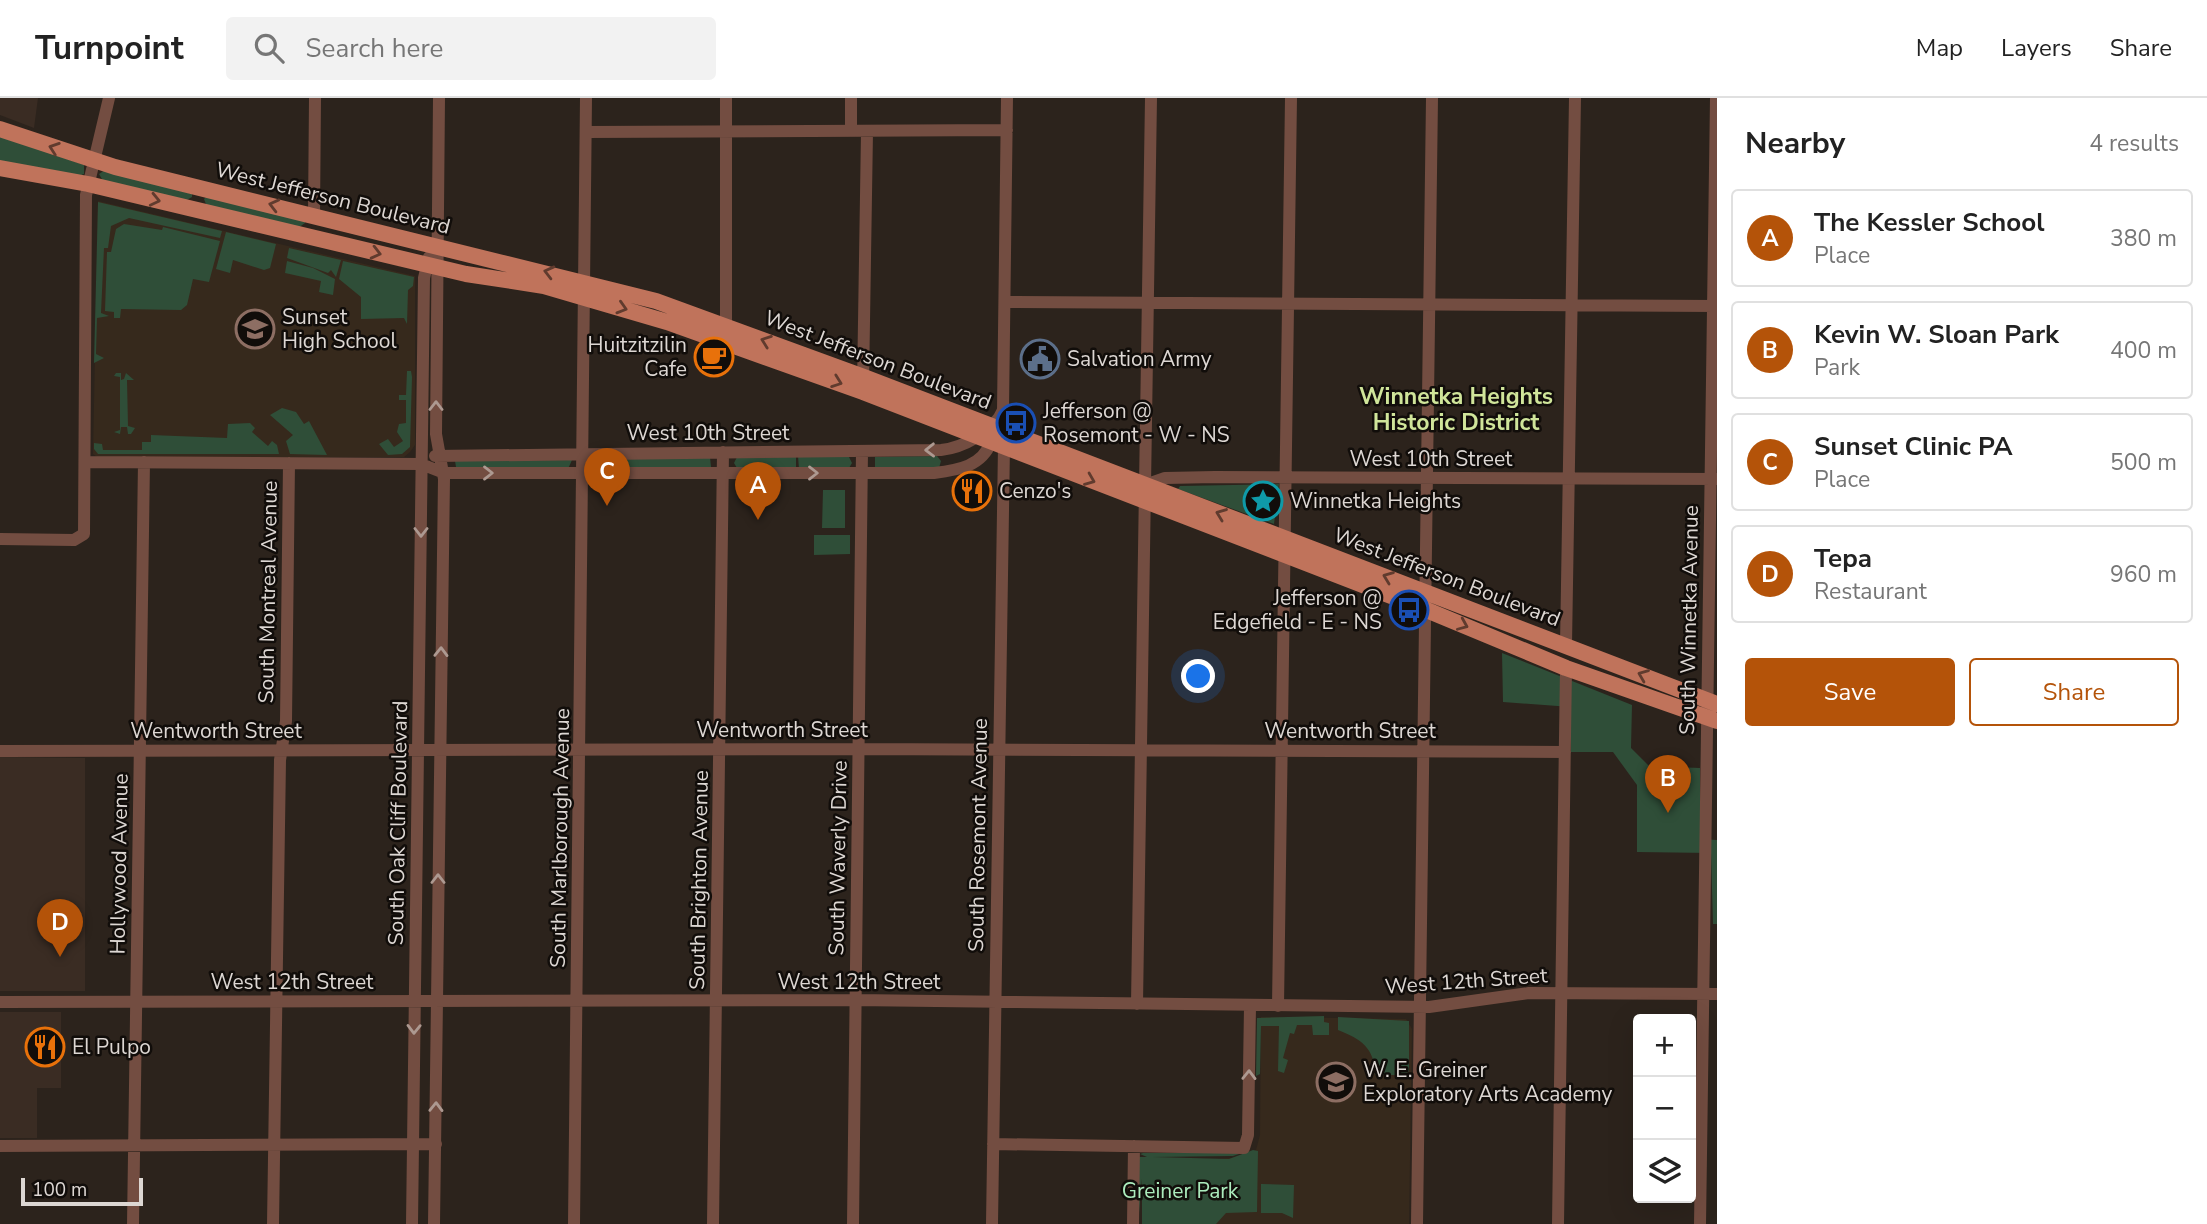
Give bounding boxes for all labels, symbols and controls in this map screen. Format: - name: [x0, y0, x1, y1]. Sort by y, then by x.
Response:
- search box: [226, 17, 716, 80]
- text: Turnpoint: [35, 26, 184, 71]
- icon: search: [250, 29, 288, 67]
- text: Search here: [306, 31, 443, 66]
- text: Map: [1916, 32, 1963, 64]
- text: Layers: [2001, 32, 2072, 64]
- text: Share: [2110, 32, 2172, 64]
- text: Nearby: [1745, 123, 1845, 164]
- text: 4 results: [2089, 128, 2179, 159]
- one-way arrow: [49, 142, 61, 156]
- street label: West Jefferson Boulevard: [213, 155, 453, 241]
- one-way arrow: [149, 191, 161, 206]
- one-way arrow: [268, 199, 280, 213]
- text: The Kessler School: [1814, 205, 2044, 240]
- text: A: [1761, 223, 1779, 254]
- text: 380 m: [2110, 223, 2177, 254]
- text: Place: [1814, 240, 1870, 271]
- one-way arrow: [370, 245, 382, 259]
- one-way arrow: [543, 266, 555, 280]
- one-way arrow: [615, 300, 627, 315]
- place label: Sunset High School: [282, 303, 397, 355]
- street label: West Jefferson Boulevard: [760, 304, 996, 416]
- school or university icon: Sunset High School: [234, 308, 276, 350]
- text: Kevin W. Sloan Park: [1814, 317, 2059, 352]
- place label: Huitzitzilin Cafe: [587, 331, 687, 383]
- one-way arrow: [760, 335, 772, 349]
- text: B: [1762, 335, 1778, 366]
- text: 400 m: [2110, 335, 2177, 366]
- cafe icon: Huitzitzilin Cafe: [693, 336, 735, 378]
- public building icon: Salvation Army: [1019, 338, 1061, 380]
- place label: Salvation Army: [1067, 345, 1212, 373]
- text: Park: [1814, 352, 1860, 383]
- one-way arrow: [830, 374, 842, 388]
- district label: Winnetka Heights Historic District: [1359, 381, 1553, 438]
- place label: Jefferson @ Rosemont - W - NS: [1042, 397, 1230, 449]
- one-way arrow: [428, 400, 444, 411]
- bus stop icon: Jefferson @ Rosemont - W - NS: [995, 402, 1037, 444]
- street label: West 10th Street: [627, 419, 790, 447]
- text: Sunset Clinic PA: [1814, 429, 2013, 464]
- one-way arrow: [924, 443, 935, 458]
- street label: West 10th Street: [1350, 445, 1513, 473]
- text: C: [1762, 447, 1778, 478]
- text: 500 m: [2110, 447, 2177, 478]
- pin: C: [584, 448, 630, 506]
- pin: A: [735, 462, 781, 520]
- text: Place: [1814, 464, 1870, 495]
- one-way arrow: [483, 465, 493, 481]
- one-way arrow: [808, 465, 819, 481]
- restaurant icon: Cenzo's: [951, 470, 993, 512]
- one-way arrow: [1083, 472, 1095, 486]
- place label: Cenzo's: [999, 477, 1071, 505]
- street label: South Montreal Avenue: [252, 480, 284, 704]
- place icon: Winnetka Heights: [1242, 480, 1284, 522]
- place label: Winnetka Heights: [1290, 487, 1461, 515]
- street label: South Winnetka Avenue: [1673, 505, 1705, 735]
- one-way arrow: [1215, 509, 1227, 523]
- street label: West Jefferson Boulevard: [1329, 521, 1565, 633]
- one-way arrow: [413, 528, 429, 538]
- text: Tepa: [1814, 541, 1872, 576]
- text: D: [1761, 559, 1779, 590]
- text: 960 m: [2110, 559, 2177, 590]
- one-way arrow: [1383, 571, 1395, 585]
- text: Restaurant: [1814, 576, 1927, 607]
- place label: Jefferson @ Edgefield - E - NS: [1213, 584, 1382, 636]
- bus stop icon: Jefferson @ Edgefield - E - NS: [1388, 589, 1430, 631]
- one-way arrow: [1456, 617, 1469, 631]
- one-way arrow: [433, 646, 449, 657]
- button: Save: [1745, 658, 1955, 726]
- button: Share: [1969, 658, 2179, 726]
- your location: [1181, 659, 1215, 693]
- one-way arrow: [1638, 670, 1650, 684]
- street label: South Oak Cliff Boulevard: [382, 700, 414, 946]
- street label: South Marlborough Avenue: [544, 708, 576, 968]
- street label: Wentworth Street: [696, 716, 868, 744]
- street label: Wentworth Street: [130, 717, 302, 745]
- street label: Wentworth Street: [1264, 717, 1436, 745]
- street label: South Rosemont Avenue: [962, 718, 994, 952]
- pin: B: [1645, 755, 1691, 813]
- street label: South Waverly Drive: [822, 760, 854, 956]
- street label: South Brighton Avenue: [683, 770, 715, 990]
- street label: Hollywood Avenue: [103, 773, 135, 955]
- one-way arrow: [430, 874, 446, 884]
- pin: D: [37, 899, 83, 957]
- street label: West 12th Street: [1384, 961, 1549, 1001]
- street label: West 12th Street: [211, 968, 374, 996]
- street label: West 12th Street: [778, 968, 941, 996]
- map controls: [1633, 1014, 1696, 1203]
- button: +: [1633, 1014, 1696, 1077]
- one-way arrow: [407, 1024, 422, 1035]
- restaurant icon: El Pulpo: [24, 1026, 66, 1068]
- place label: El Pulpo: [72, 1033, 151, 1061]
- place label: W. E. Greiner Exploratory Arts Academy: [1363, 1056, 1613, 1108]
- school or university icon: W. E. Greiner Exploratory Arts Academy: [1315, 1061, 1357, 1103]
- one-way arrow: [1241, 1070, 1257, 1080]
- button: −: [1633, 1077, 1696, 1140]
- one-way arrow: [428, 1101, 444, 1112]
- button: layers: [1633, 1140, 1696, 1203]
- scale bar: [21, 1175, 144, 1207]
- text: 100 m: [32, 1177, 87, 1203]
- park label: Greiner Park: [1122, 1177, 1239, 1205]

